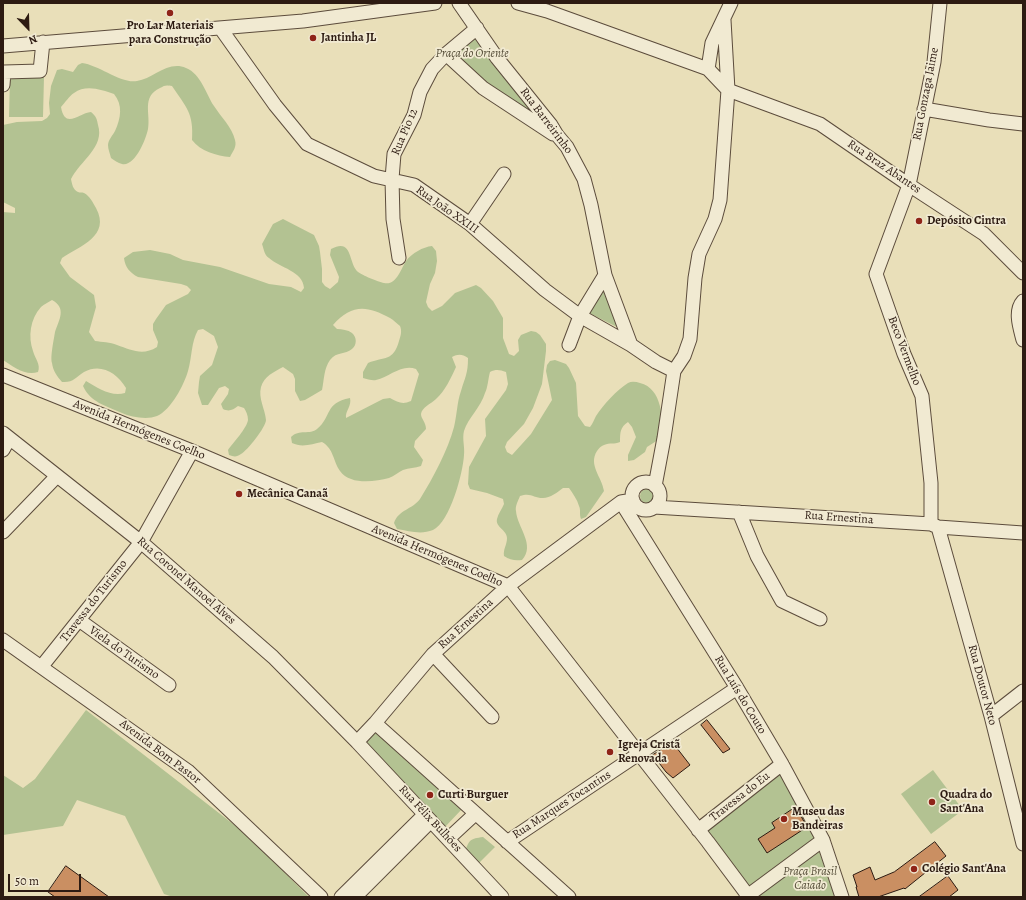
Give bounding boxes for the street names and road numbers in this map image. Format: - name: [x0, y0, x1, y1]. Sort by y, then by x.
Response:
- street label: Rua Gonzaga Jaime: [910, 46, 942, 142]
- street label: Rua Barreirinho: [516, 85, 576, 157]
- street label: Rua Pio 12: [389, 106, 421, 158]
- street label: Rua Braz Abantes: [844, 137, 924, 197]
- street label: Rua João XXIII: [413, 183, 481, 237]
- street label: Beco Vermelho: [884, 314, 924, 388]
- street label: Avenida Hermógenes Coelho: [71, 397, 207, 463]
- street label: Rua Ernestina: [804, 508, 874, 528]
- street label: Avenida Hermógenes Coelho: [369, 522, 505, 590]
- street label: Rua Coronel Manoel Alves: [134, 534, 238, 628]
- street label: Travessa do Turismo: [57, 557, 131, 645]
- street label: Rua Ernestina: [436, 596, 496, 652]
- street label: Viela do Turismo: [86, 623, 162, 683]
- street label: Rua Doutor Neto: [964, 643, 1000, 727]
- street label: Rua Luís do Couto: [711, 653, 769, 737]
- street label: Avenida Bom Pastor: [116, 717, 204, 787]
- street label: Rua Marques Tocantins: [510, 768, 614, 842]
- street label: Travessa do Eu: [707, 769, 773, 825]
- street label: Rua Félix Bulhões: [395, 783, 465, 855]

